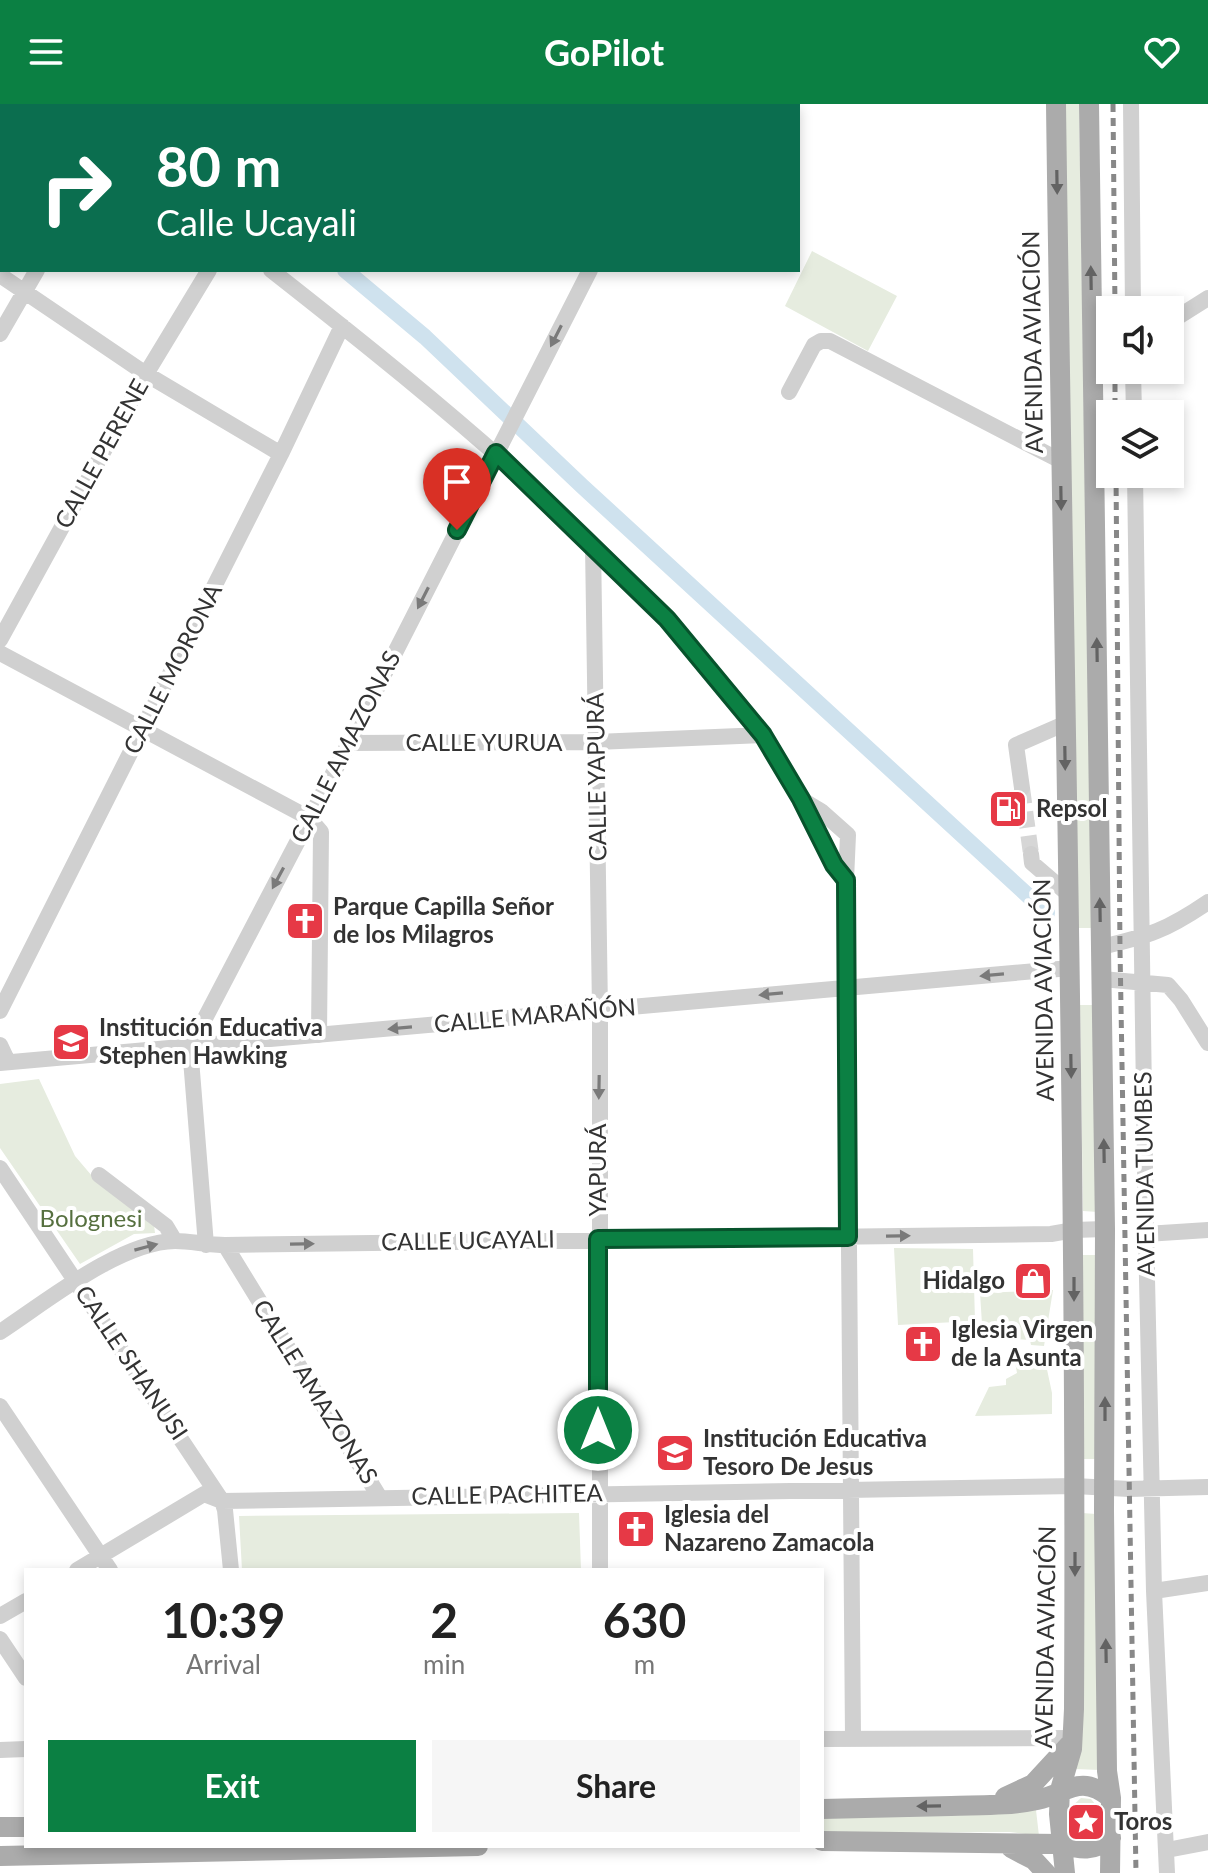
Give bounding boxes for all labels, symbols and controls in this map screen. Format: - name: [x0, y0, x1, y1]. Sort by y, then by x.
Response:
- icon: menu: [24, 30, 68, 74]
- text: GoPilot: [544, 30, 664, 74]
- icon: heart: [1140, 30, 1184, 74]
- text: 80 m: [156, 132, 281, 199]
- icon: right: [24, 136, 128, 240]
- one-way arrow: [1051, 170, 1063, 195]
- text: Calle Ucayali: [156, 200, 357, 244]
- street label: AVENIDA AVIACIÓN: [1015, 230, 1048, 454]
- one-way arrow: [1085, 265, 1098, 290]
- map controls: [1096, 296, 1184, 488]
- button: sound: [1096, 296, 1184, 384]
- one-way arrow: [549, 325, 563, 348]
- street label: CALLE PERENE: [48, 374, 154, 533]
- button: layers: [1096, 400, 1184, 488]
- pin: [423, 448, 491, 530]
- icon: arrive: [435, 460, 479, 504]
- one-way arrow: [1055, 486, 1067, 511]
- street label: CALLE MORONA: [116, 578, 227, 758]
- one-way arrow: [416, 586, 429, 609]
- one-way arrow: [1090, 637, 1103, 662]
- street label: CALLE AMAZONAS: [284, 645, 406, 847]
- street label: CALLE YAPURÁ: [580, 692, 611, 862]
- street label: CALLE YURUA: [405, 727, 563, 756]
- one-way arrow: [1059, 746, 1071, 771]
- fuel station icon: Repsol: [987, 788, 1029, 830]
- place label: Repsol: [1036, 793, 1107, 822]
- one-way arrow: [272, 867, 285, 890]
- street label: AVENIDA AVIACIÓN: [1026, 878, 1059, 1102]
- place label: Parque Capilla Señor de los Milagros: [333, 891, 554, 948]
- one-way arrow: [1094, 897, 1106, 922]
- church icon: Parque Capilla Señor de los Milagros: [284, 900, 326, 942]
- one-way arrow: [979, 969, 1004, 982]
- one-way arrow: [758, 988, 783, 1001]
- street label: CALLE MARAÑÓN: [433, 991, 637, 1038]
- place label: Institución Educativa Stephen Hawking: [99, 1012, 323, 1069]
- school or university icon: Institución Educativa Stephen Hawking: [50, 1021, 92, 1063]
- one-way arrow: [387, 1022, 412, 1035]
- one-way arrow: [1065, 1054, 1078, 1079]
- street label: AVENIDA TUMBES: [1127, 1071, 1160, 1277]
- one-way arrow: [593, 1075, 605, 1100]
- street label: YAPURÁ: [582, 1123, 611, 1216]
- one-way arrow: [1098, 1138, 1110, 1163]
- park label: Bolognesi: [40, 1203, 142, 1232]
- street label: CALLE UCAYALI: [381, 1223, 555, 1256]
- one-way arrow: [886, 1230, 911, 1242]
- one-way arrow: [290, 1237, 315, 1250]
- one-way arrow: [133, 1240, 158, 1252]
- shop icon: Hidalgo: [1012, 1260, 1054, 1302]
- place label: Hidalgo: [923, 1265, 1005, 1294]
- one-way arrow: [1068, 1277, 1081, 1302]
- street label: CALLE SHANUSI: [70, 1279, 195, 1445]
- street label: CALLE AMAZONAS: [248, 1294, 385, 1489]
- place label: Iglesia Virgen de la Asunta: [951, 1314, 1093, 1371]
- church icon: Iglesia Virgen de la Asunta: [902, 1323, 944, 1365]
- position arrow: [556, 1388, 640, 1472]
- one-way arrow: [1099, 1396, 1111, 1421]
- place label: Institución Educativa Tesoro De Jesus: [703, 1423, 927, 1480]
- school or university icon: Institución Educativa Tesoro De Jesus: [654, 1432, 696, 1474]
- street label: CALLE PACHITEA: [411, 1477, 604, 1510]
- place label: Iglesia del Nazareno Zamacola: [664, 1499, 874, 1556]
- church icon: Iglesia del Nazareno Zamacola: [615, 1508, 657, 1550]
- street label: AVENIDA AVIACIÓN: [1028, 1525, 1061, 1749]
- one-way arrow: [1069, 1552, 1081, 1577]
- text: 10:39: [162, 1591, 285, 1648]
- text: 2: [430, 1591, 458, 1648]
- text: 630: [603, 1591, 686, 1648]
- one-way arrow: [1100, 1638, 1112, 1663]
- text: Arrival: [186, 1648, 261, 1680]
- text: min: [423, 1648, 465, 1680]
- text: m: [634, 1648, 655, 1680]
- button: Exit: [48, 1740, 416, 1832]
- button: Share: [432, 1740, 800, 1832]
- one-way arrow: [916, 1800, 941, 1813]
- place icon: Toros: [1065, 1801, 1107, 1843]
- place label: Toros: [1114, 1806, 1172, 1835]

